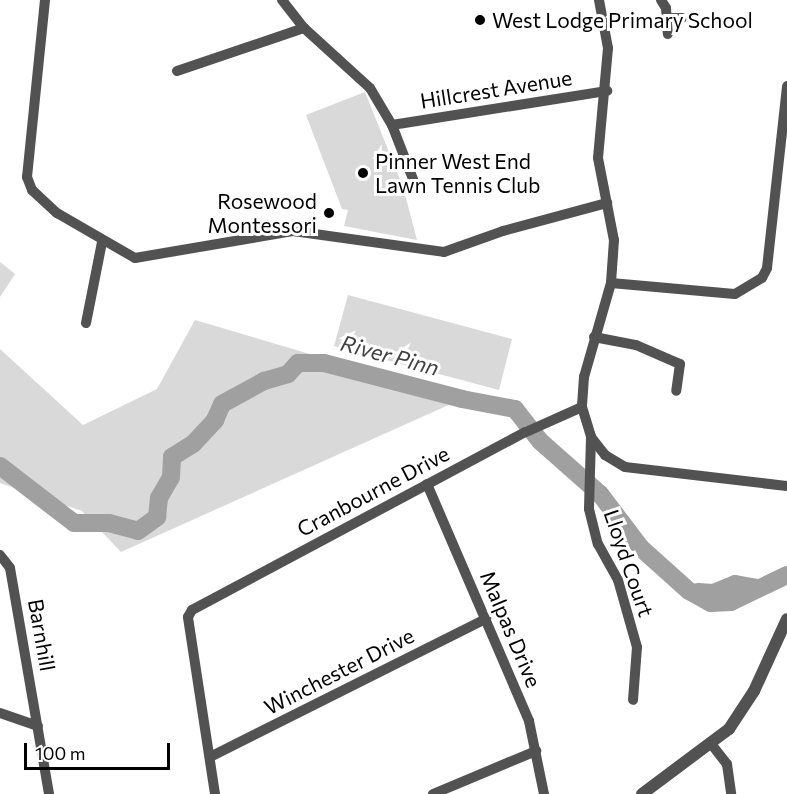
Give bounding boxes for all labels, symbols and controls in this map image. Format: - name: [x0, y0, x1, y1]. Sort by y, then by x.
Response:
- place label: West Lodge Primary School: [492, 7, 753, 33]
- marker: West Lodge Primary School: [473, 13, 487, 27]
- street label: Hillcrest Avenue: [418, 65, 574, 113]
- place label: Pinner West End Lawn Tennis Club: [375, 148, 540, 198]
- marker: Pinner West End Lawn Tennis Club: [356, 166, 370, 180]
- place label: Rosewood Montessori: [207, 188, 317, 238]
- marker: Rosewood Montessori: [322, 206, 336, 220]
- water label: River Pinn: [338, 329, 442, 381]
- street label: Cranbourne Drive: [293, 440, 453, 542]
- street label: Lloyd Court: [599, 506, 659, 620]
- street label: Malpas Drive: [475, 567, 547, 691]
- street label: Barnhill: [23, 597, 61, 673]
- street label: Winchester Drive: [260, 622, 418, 720]
- scale bar: [27, 731, 172, 769]
- text: 100 m: [35, 742, 85, 764]

